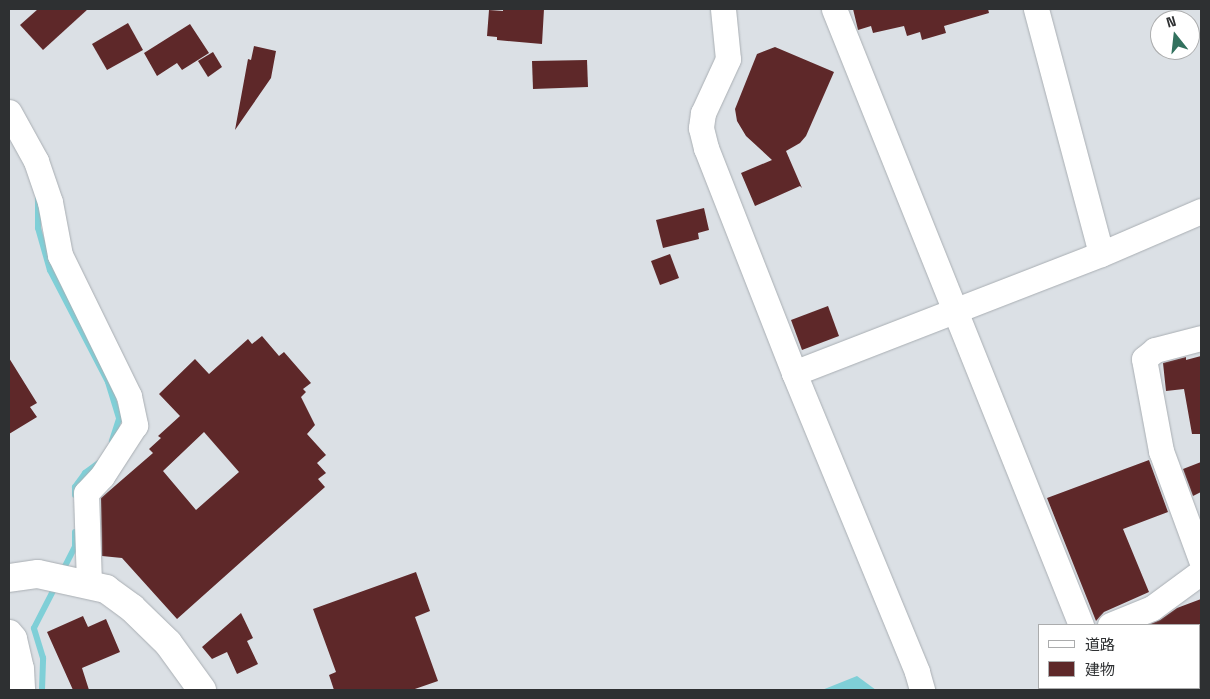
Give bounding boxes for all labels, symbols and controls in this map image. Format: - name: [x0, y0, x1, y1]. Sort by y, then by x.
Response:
- north arrow: [1150, 10, 1200, 60]
- text: N: [1164, 12, 1178, 31]
- legend: [1038, 624, 1200, 689]
- text: 道路: [1085, 635, 1115, 654]
- text: 建物: [1085, 660, 1115, 679]

